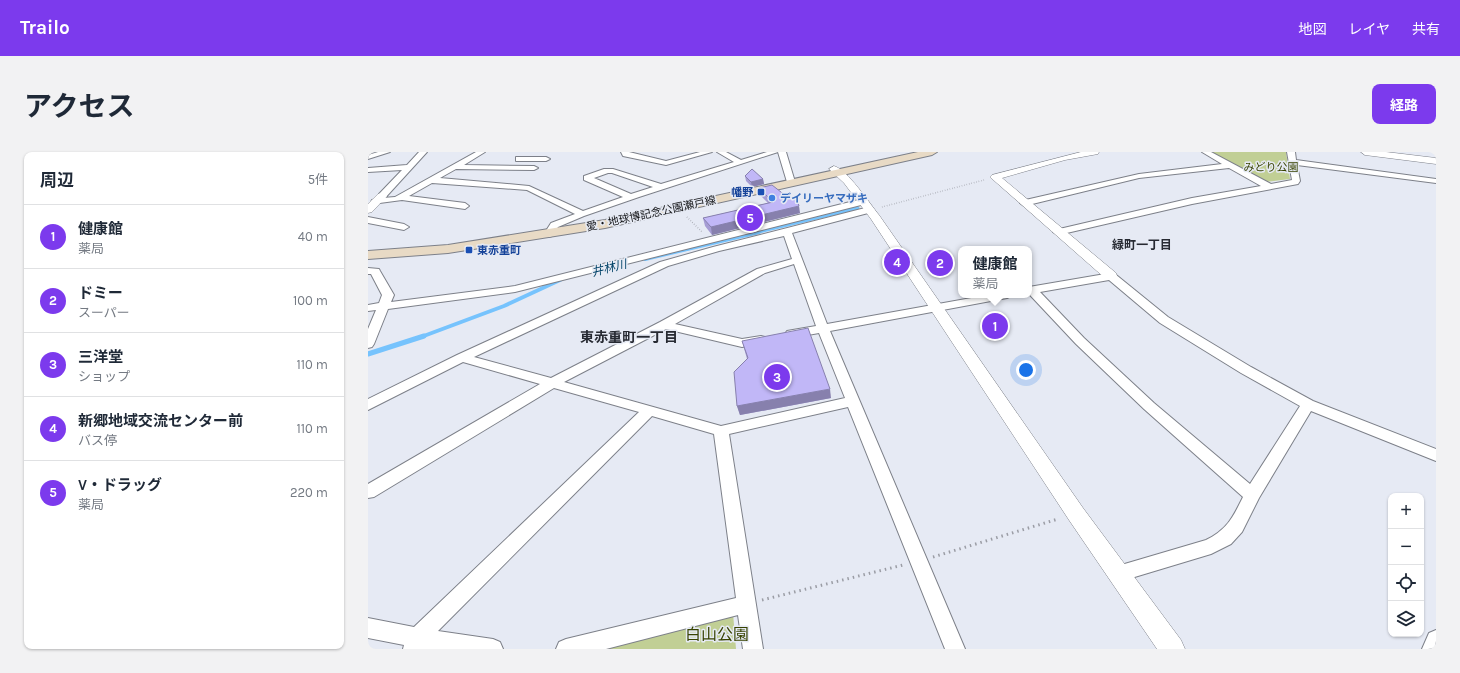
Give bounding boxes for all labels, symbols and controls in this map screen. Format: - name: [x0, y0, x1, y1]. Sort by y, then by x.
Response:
- text: Trailo: [20, 17, 70, 39]
- text: 地図: [1298, 21, 1326, 38]
- text: レイヤ: [1348, 21, 1390, 38]
- text: 共有: [1412, 21, 1440, 38]
- button: 経路: [1372, 84, 1436, 124]
- text: アクセス: [24, 90, 135, 123]
- park label: みどり公園: [1244, 161, 1299, 174]
- text: 周辺: [40, 170, 74, 190]
- text: 5件: [308, 172, 328, 187]
- place label: 幡野: [731, 186, 754, 199]
- marker: 幡野: [756, 187, 766, 197]
- place label: デイリーヤマザキ: [780, 192, 868, 205]
- street label: 愛・地球博記念公園瀬戸線: [585, 193, 717, 234]
- marker: デイリーヤマザキ: [767, 193, 777, 203]
- pin: 5: [737, 203, 763, 233]
- text: 健康館: [78, 220, 123, 238]
- text: 1: [51, 229, 55, 244]
- text: 40 m: [298, 229, 328, 244]
- district label: 緑町一丁目: [1112, 238, 1172, 252]
- text: 薬局: [78, 241, 104, 256]
- place label: 東赤重町: [477, 244, 521, 257]
- marker: 東赤重町: [464, 245, 474, 255]
- popup: [958, 246, 1032, 298]
- pin: 4: [884, 247, 910, 277]
- pin: 2: [927, 248, 953, 278]
- text: 健康館: [972, 255, 1018, 273]
- water label: 井林川: [590, 256, 630, 279]
- text: 薬局: [972, 276, 999, 291]
- text: ドミー: [78, 284, 123, 302]
- text: 2: [49, 293, 57, 308]
- text: 100 m: [293, 293, 328, 308]
- text: スーパー: [78, 305, 130, 320]
- pin: 1: [982, 311, 1008, 341]
- district label: 東赤重町一丁目: [580, 329, 678, 346]
- text: 三洋堂: [78, 348, 123, 366]
- text: 3: [49, 357, 57, 372]
- text: 110 m: [296, 357, 328, 372]
- your location: [1016, 360, 1036, 380]
- pin: 3: [764, 362, 790, 392]
- text: ショップ: [78, 369, 130, 384]
- text: 新郷地域交流センター前: [78, 412, 243, 430]
- text: 4: [49, 421, 57, 436]
- text: 110 m: [296, 421, 328, 436]
- text: バス停: [78, 433, 117, 448]
- text: V・ドラッグ: [78, 476, 162, 494]
- text: 5: [49, 485, 57, 500]
- text: 220 m: [290, 485, 328, 500]
- map controls: [1388, 493, 1424, 637]
- button: +: [1388, 493, 1424, 529]
- text: 薬局: [78, 497, 104, 512]
- button: −: [1388, 529, 1424, 565]
- button: locate: [1388, 565, 1424, 601]
- button: layers: [1388, 601, 1424, 637]
- park label: 白山公園: [685, 625, 749, 644]

